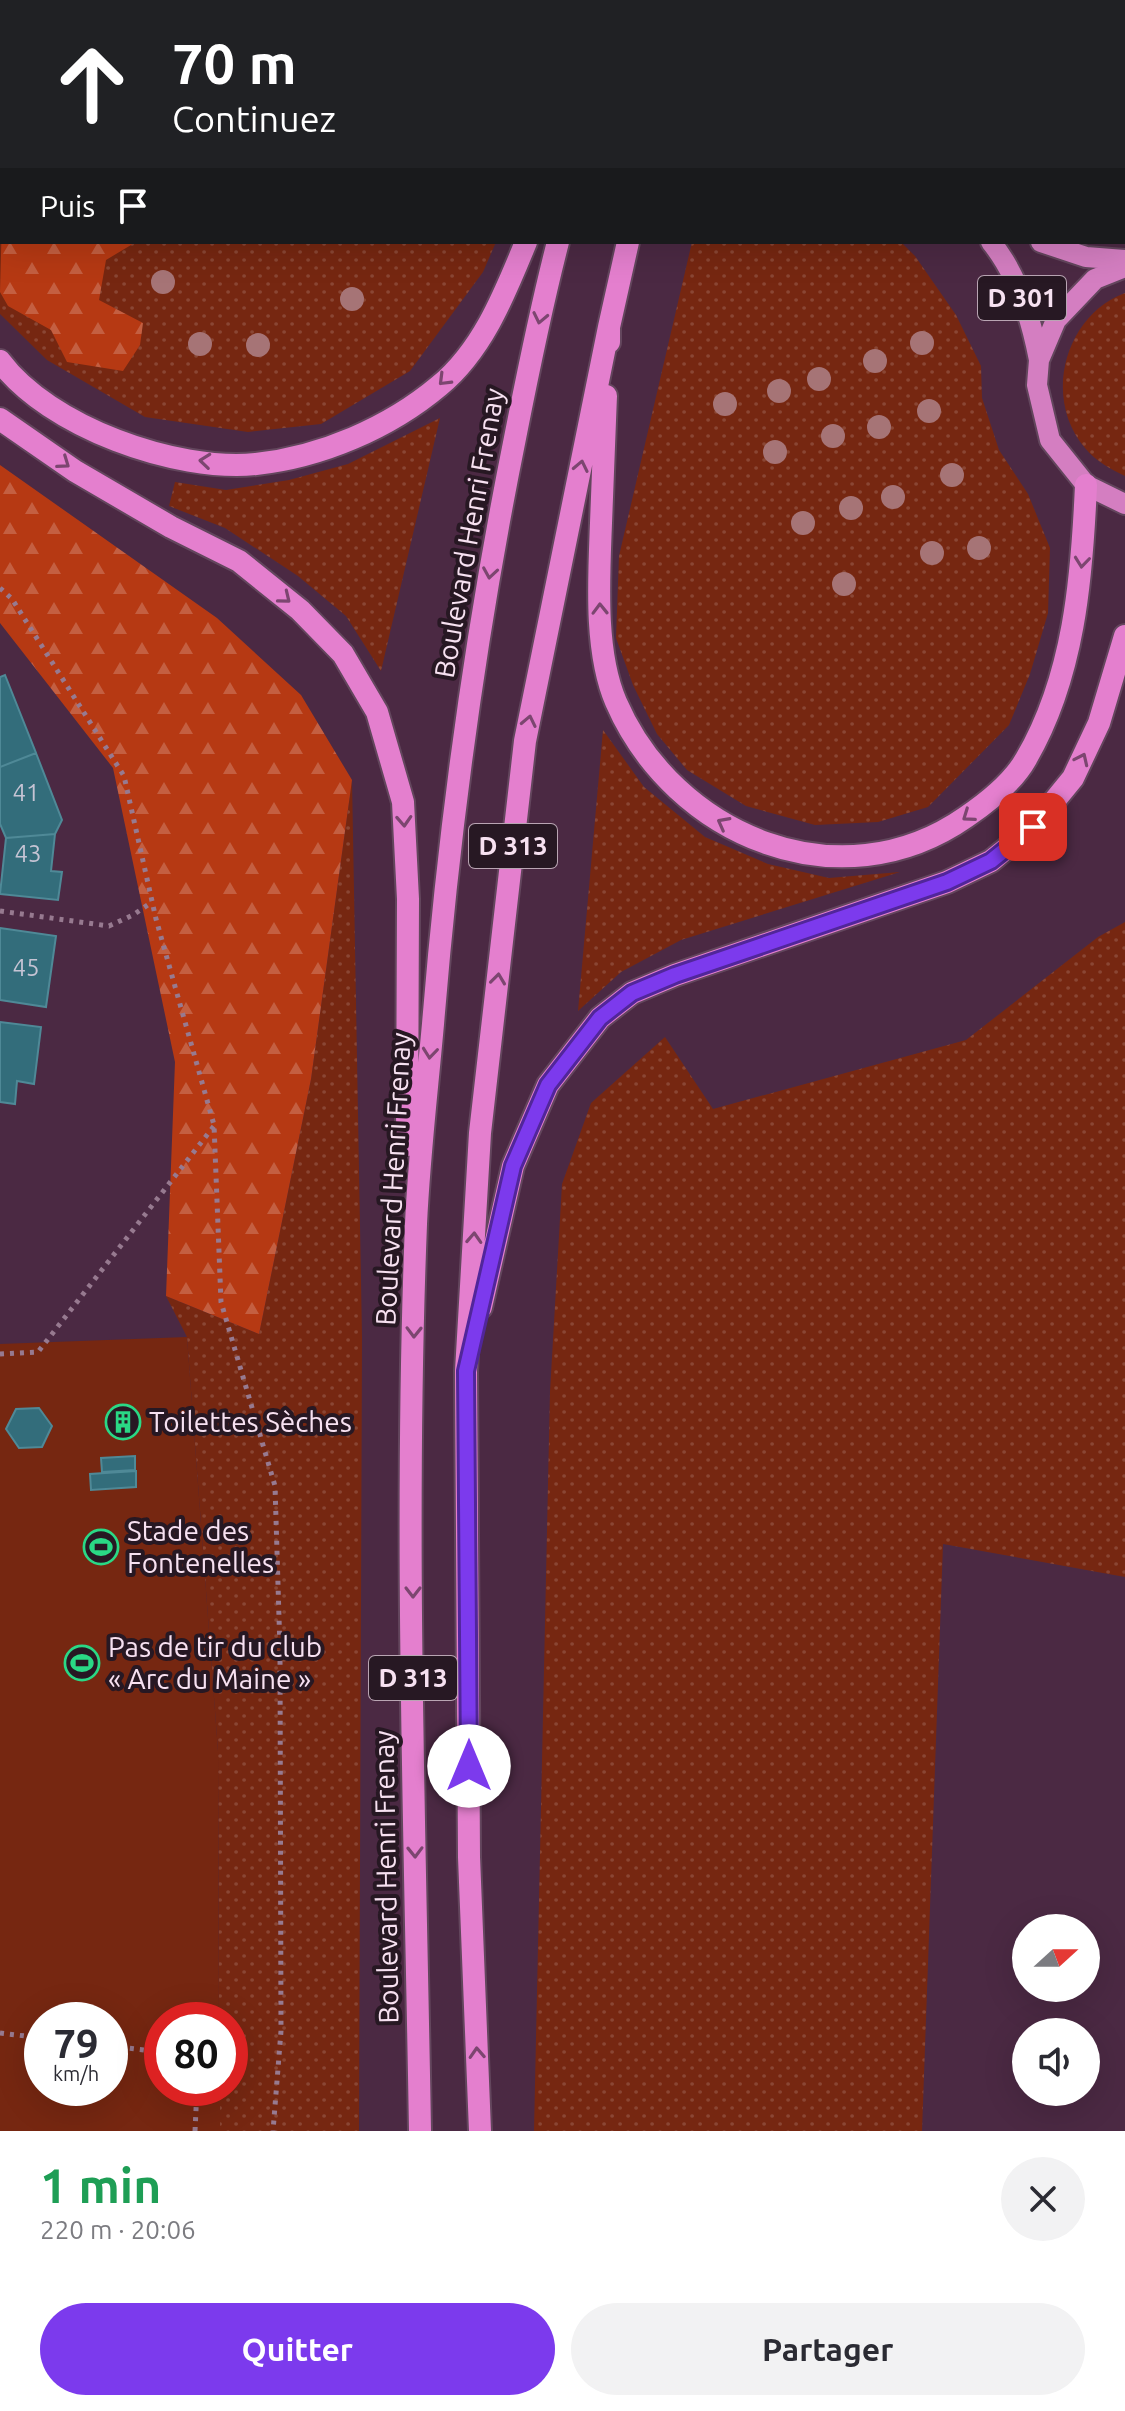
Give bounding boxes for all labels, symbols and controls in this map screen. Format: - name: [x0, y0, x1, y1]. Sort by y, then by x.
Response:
- icon: ahead: [40, 32, 144, 136]
- text: 70 m: [172, 32, 297, 95]
- text: Continuez: [172, 98, 336, 139]
- icon: arrive: [111, 184, 155, 228]
- text: Puis: [40, 189, 95, 223]
- road number: D 301: [978, 276, 1066, 320]
- one-way arrow: [532, 310, 549, 324]
- one-way arrow: [438, 370, 453, 385]
- street label: Boulevard Henri Frenay: [428, 386, 509, 680]
- one-way arrow: [56, 453, 70, 468]
- one-way arrow: [199, 453, 212, 470]
- one-way arrow: [572, 460, 589, 473]
- one-way arrow: [1073, 556, 1090, 569]
- one-way arrow: [482, 566, 499, 580]
- one-way arrow: [276, 588, 291, 603]
- one-way arrow: [591, 602, 608, 615]
- one-way arrow: [520, 714, 537, 728]
- one-way arrow: [1072, 752, 1088, 767]
- house number: 41: [12, 779, 40, 806]
- pin: [999, 793, 1067, 861]
- icon: arrive: [1011, 805, 1055, 849]
- one-way arrow: [962, 806, 976, 821]
- one-way arrow: [395, 815, 412, 828]
- one-way arrow: [717, 818, 731, 833]
- road number: D 313: [469, 824, 557, 868]
- house number: 43: [14, 840, 42, 867]
- house number: 45: [12, 954, 40, 981]
- one-way arrow: [490, 972, 507, 985]
- street label: Boulevard Henri Frenay: [369, 1032, 416, 1326]
- one-way arrow: [421, 1047, 438, 1060]
- one-way arrow: [465, 1231, 482, 1244]
- one-way arrow: [405, 1326, 423, 1339]
- building icon: Toilettes Sèches: [104, 1403, 142, 1441]
- place label: Toilettes Sèches: [149, 1406, 352, 1437]
- place label: Stade des Fontenelles: [127, 1515, 274, 1578]
- sports icon: Stade des Fontenelles: [82, 1528, 120, 1566]
- one-way arrow: [404, 1586, 422, 1599]
- place label: Pas de tir du club « Arc du Maine »: [108, 1631, 322, 1694]
- sports icon: Pas de tir du club « Arc du Maine »: [63, 1644, 101, 1682]
- road number: D 313: [369, 1656, 457, 1700]
- position arrow: [427, 1724, 511, 1808]
- street label: Boulevard Henri Frenay: [367, 1730, 404, 2024]
- one-way arrow: [406, 1846, 424, 1859]
- north arrow: [1012, 1914, 1100, 2002]
- map controls: [1012, 1914, 1100, 2106]
- speed limit sign: 80: [144, 2002, 248, 2106]
- button: sound: [1012, 2018, 1100, 2106]
- text: 79: [53, 2021, 99, 2066]
- one-way arrow: [469, 2046, 486, 2059]
- text: km/h: [53, 2062, 99, 2085]
- button: close: [1001, 2157, 1085, 2241]
- text: 1 min: [40, 2158, 161, 2212]
- text: 220 m · 20:06: [40, 2215, 196, 2244]
- button: Quitter: [40, 2303, 555, 2395]
- button: Partager: [571, 2303, 1085, 2395]

